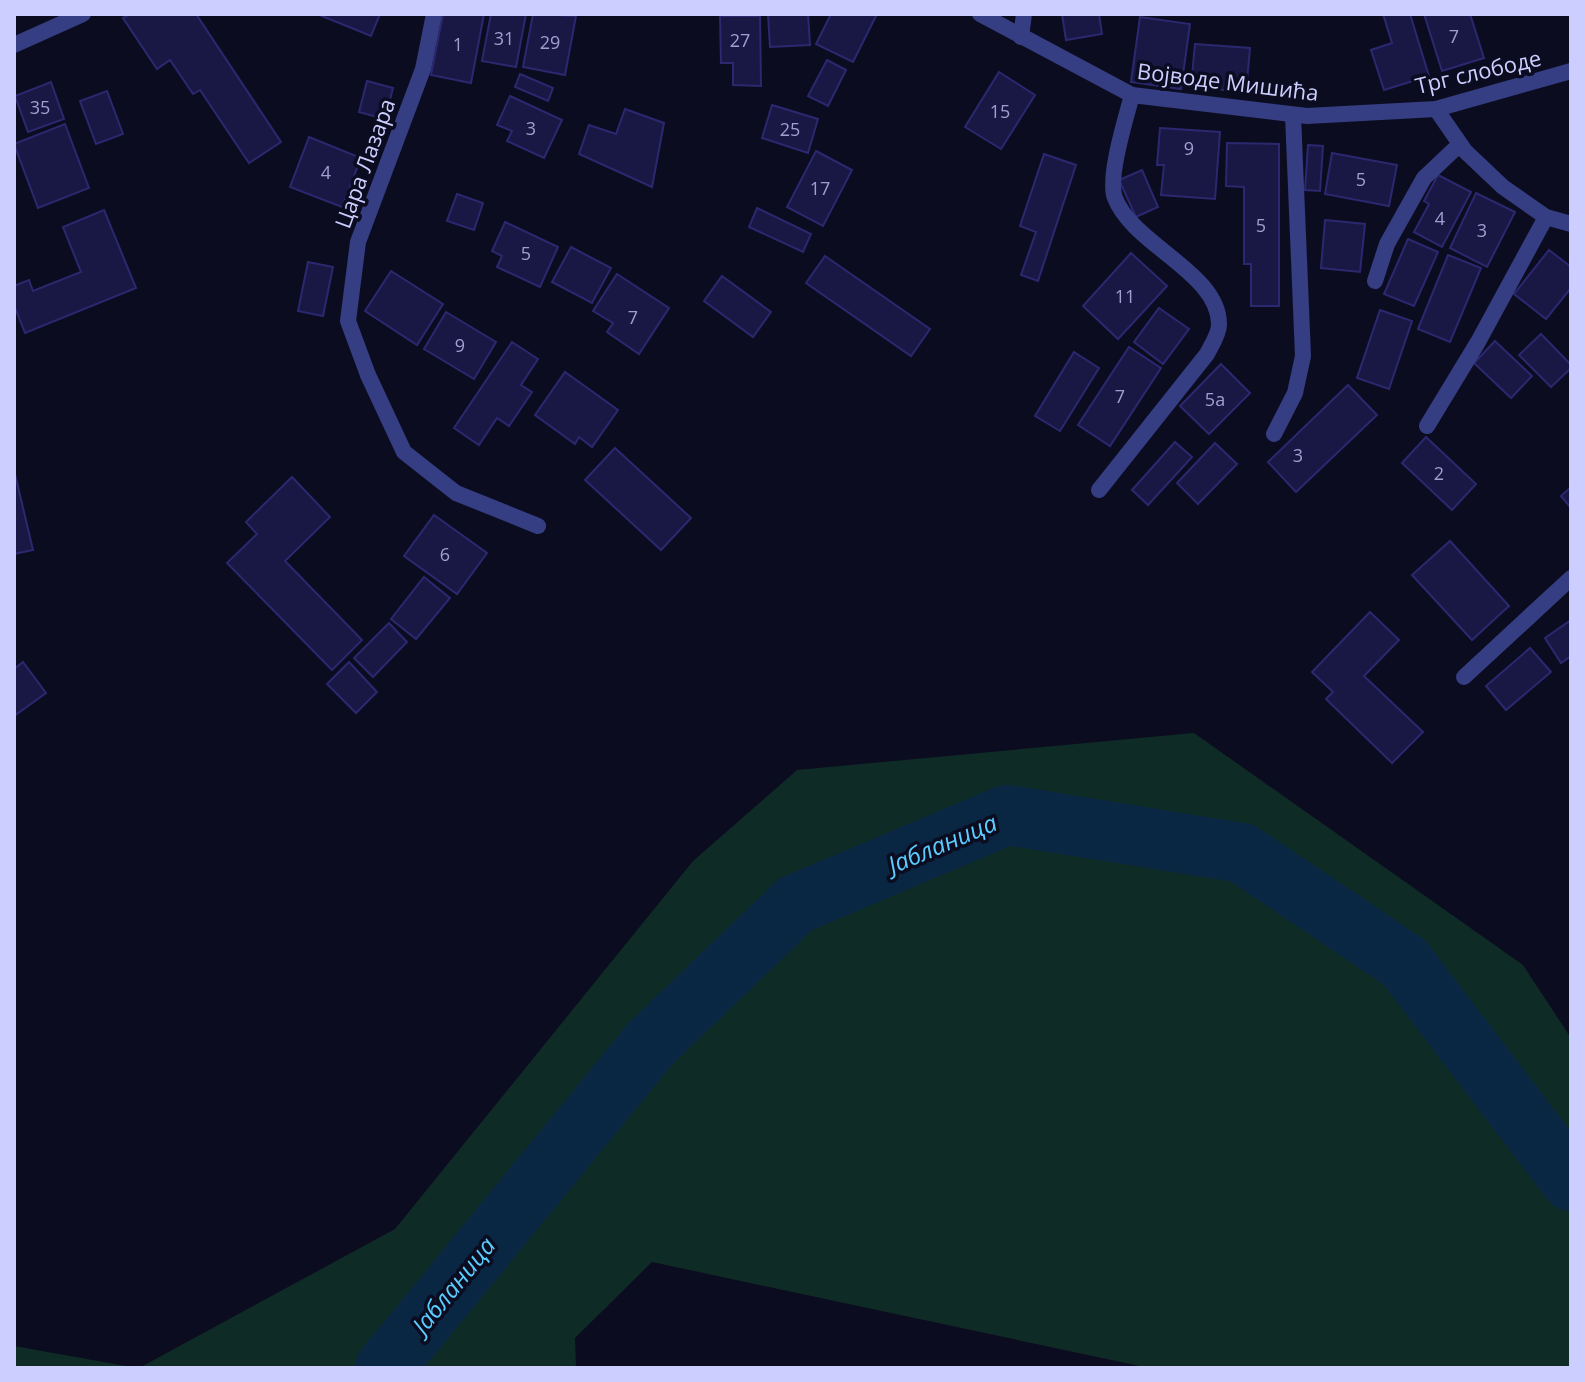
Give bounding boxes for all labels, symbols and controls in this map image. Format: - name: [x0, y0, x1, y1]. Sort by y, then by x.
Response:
- house number: 7: [1449, 24, 1459, 48]
- house number: 31: [494, 26, 514, 50]
- house number: 27: [730, 28, 750, 52]
- house number: 29: [540, 30, 560, 54]
- house number: 1: [453, 32, 463, 56]
- street label: Трг слободе: [1412, 42, 1544, 100]
- street label: Војводе Мишића: [1136, 55, 1320, 107]
- street label: Цара Лазара: [327, 94, 401, 232]
- house number: 35: [30, 95, 50, 119]
- house number: 15: [990, 99, 1010, 123]
- house number: 3: [526, 116, 536, 140]
- house number: 25: [780, 117, 800, 141]
- house number: 9: [1184, 136, 1194, 160]
- house number: 4: [321, 160, 331, 184]
- house number: 5: [1356, 167, 1366, 191]
- house number: 17: [810, 176, 830, 200]
- house number: 4: [1435, 206, 1445, 230]
- house number: 5: [1256, 213, 1266, 237]
- house number: 3: [1477, 218, 1487, 242]
- house number: 5: [521, 241, 531, 265]
- house number: 11: [1115, 284, 1135, 308]
- house number: 7: [628, 305, 638, 329]
- house number: 9: [455, 333, 465, 357]
- house number: 7: [1115, 384, 1125, 408]
- house number: 5a: [1205, 387, 1225, 411]
- house number: 3: [1293, 443, 1303, 467]
- house number: 2: [1434, 461, 1444, 485]
- house number: 6: [440, 542, 450, 566]
- water label: Јабланица: [879, 805, 1002, 882]
- water label: Јабланица: [401, 1229, 502, 1343]

